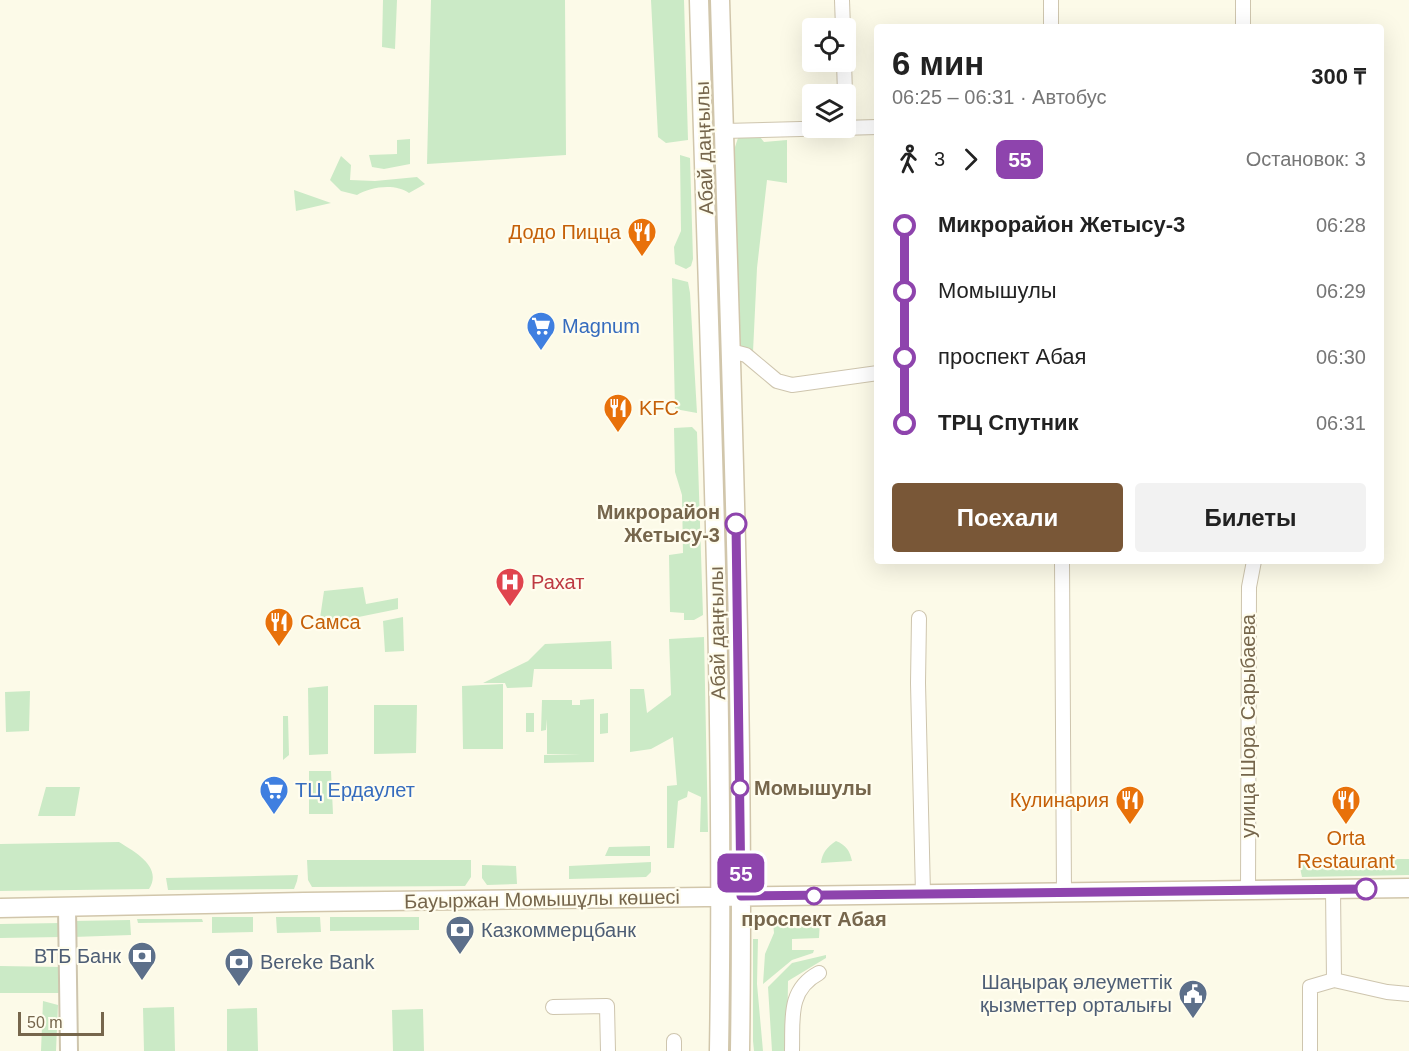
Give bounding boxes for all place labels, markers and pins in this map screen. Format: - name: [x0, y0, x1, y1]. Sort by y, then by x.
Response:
- restaurant icon: Додо Пицца: [626, 216, 658, 258]
- place label: Додо Пицца: [509, 221, 622, 243]
- supermarket icon: Magnum: [525, 310, 557, 352]
- place label: Magnum: [562, 315, 640, 337]
- restaurant icon: KFC: [602, 392, 634, 434]
- place label: KFC: [639, 397, 679, 419]
- place label: Микрорайон Жетысу-3: [597, 501, 720, 546]
- marker: Микрорайон Жетысу-3: [725, 513, 747, 535]
- hospital icon: Рахат: [494, 566, 526, 608]
- place label: Рахат: [531, 571, 584, 593]
- restaurant icon: Самса: [263, 606, 295, 648]
- place label: Самса: [300, 611, 362, 633]
- supermarket icon: ТЦ Ердаулет: [258, 774, 290, 816]
- place label: Момышулы: [754, 777, 872, 799]
- place label: ТЦ Ердаулет: [295, 779, 415, 801]
- marker: Момышулы: [731, 779, 749, 797]
- restaurant icon: Кулинария: [1114, 784, 1146, 826]
- restaurant icon: Orta Restaurant: [1330, 784, 1362, 826]
- place label: Кулинария: [1010, 789, 1109, 811]
- place label: Orta Restaurant: [1297, 827, 1395, 872]
- unlabelled marker: [1355, 878, 1377, 900]
- marker: проспект Абая: [805, 887, 823, 905]
- place label: проспект Абая: [741, 908, 887, 930]
- bank icon: Казкоммерцбанк: [444, 914, 476, 956]
- place label: Казкоммерцбанк: [481, 919, 636, 941]
- bank icon: ВТБ Банк: [126, 940, 158, 982]
- place label: ВТБ Банк: [34, 945, 121, 967]
- bank icon: Bereke Bank: [223, 946, 255, 988]
- place label: Bereke Bank: [260, 951, 376, 973]
- place label: Шаңырақ әлеуметтік қызметтер орталығы: [980, 971, 1172, 1016]
- public building icon: Шаңырақ әлеуметтік қызметтер орталығы: [1177, 978, 1209, 1020]

